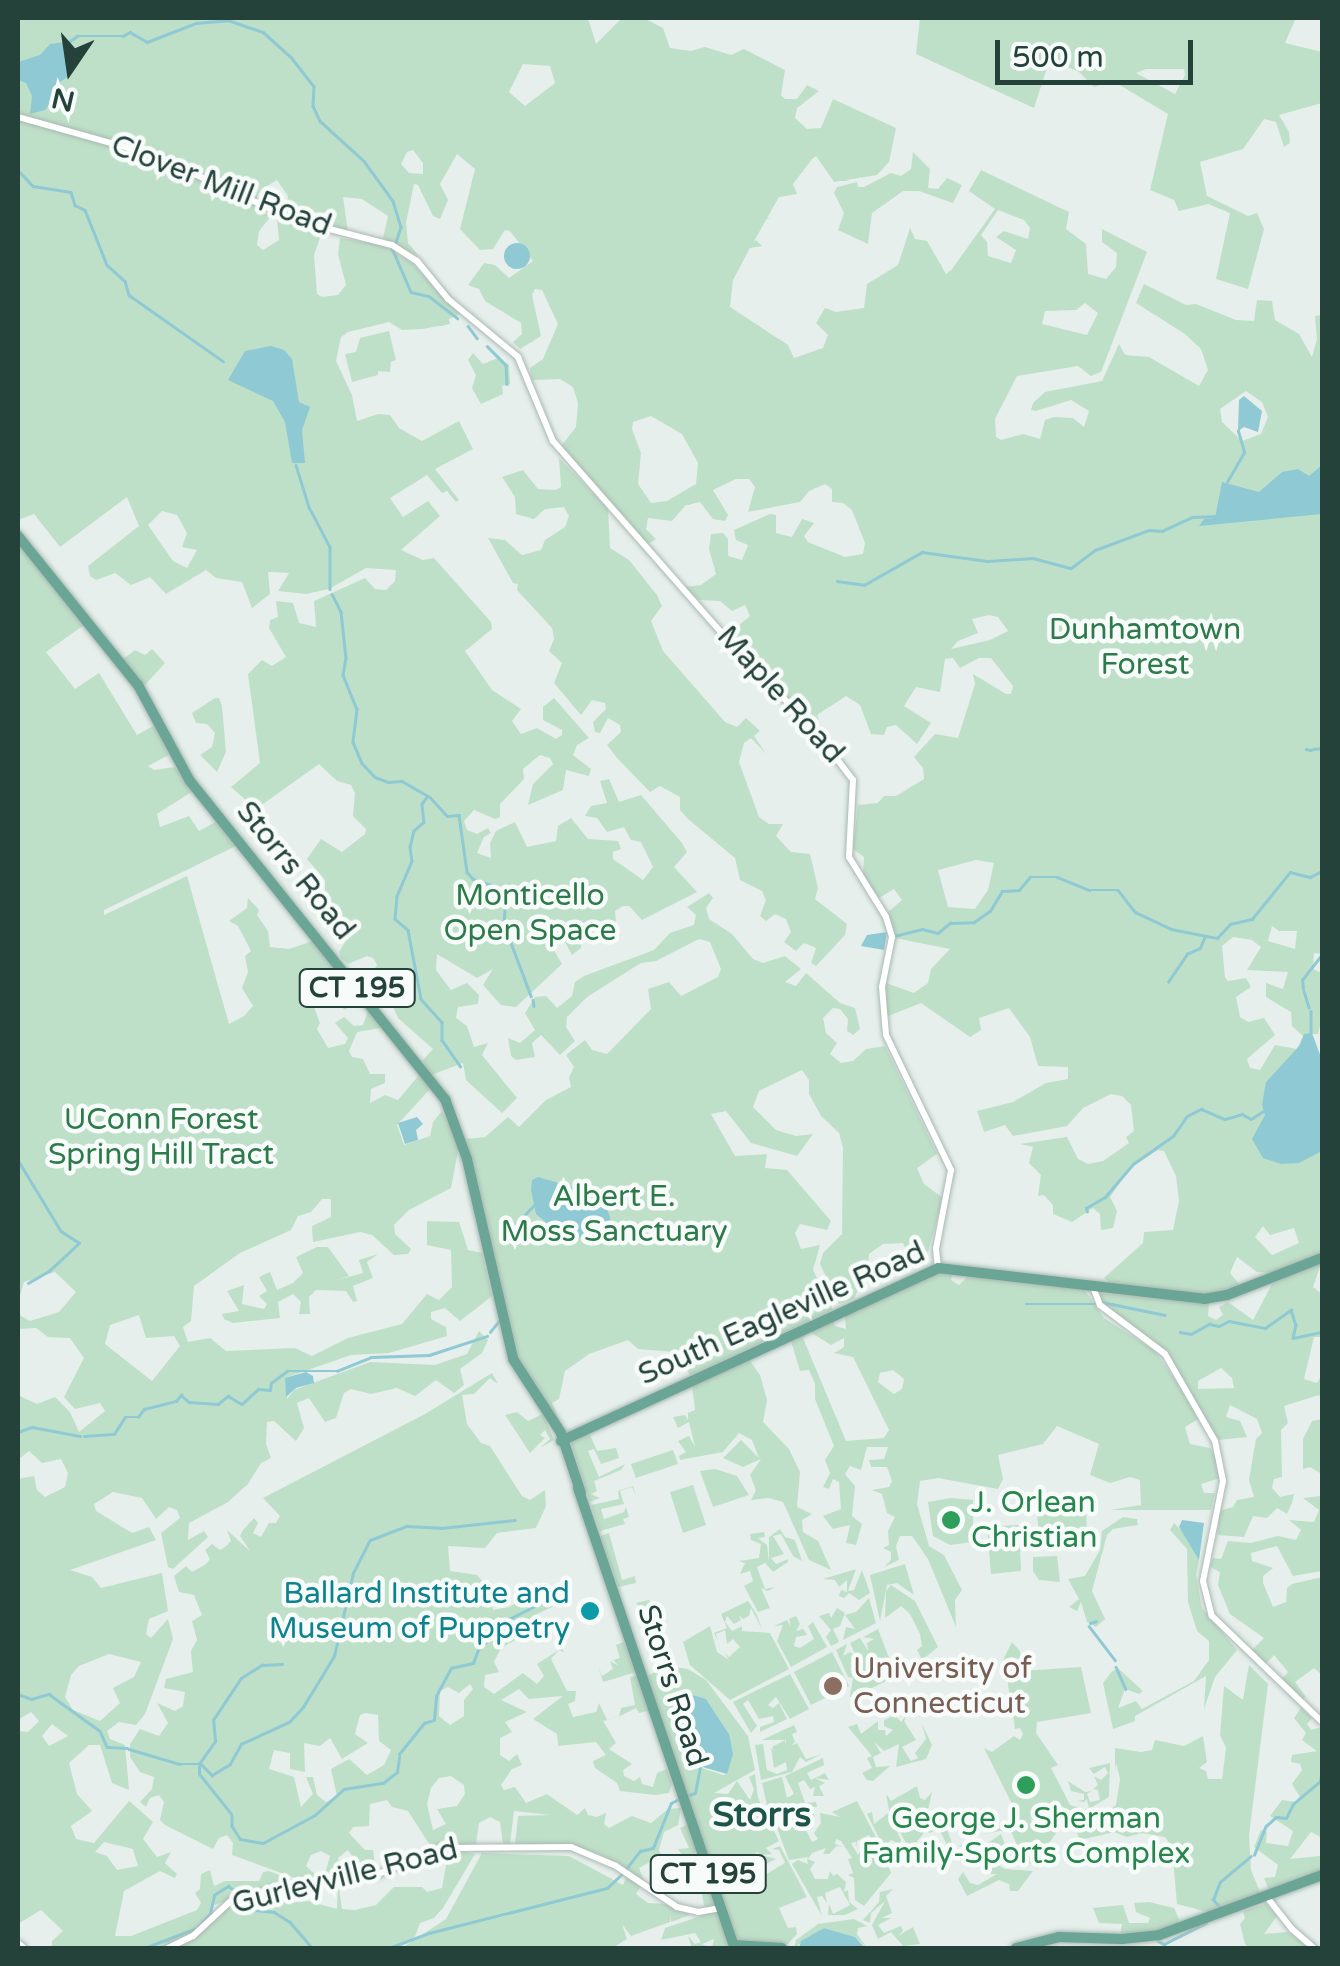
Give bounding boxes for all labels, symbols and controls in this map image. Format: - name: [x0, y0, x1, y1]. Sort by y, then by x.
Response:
- north arrow: [20, 20, 120, 120]
- scale bar: [1000, 20, 1198, 82]
- text: 500 m: [1012, 39, 1104, 76]
- text: N: [48, 80, 78, 118]
- street label: Clover Mill Road: [106, 128, 336, 244]
- park label: Dunhamtown Forest: [1049, 612, 1241, 682]
- street label: Maple Road: [709, 619, 851, 771]
- street label: Storrs Road: [228, 794, 362, 948]
- park label: Monticello Open Space: [444, 878, 616, 948]
- road number: CT 195: [297, 965, 417, 1011]
- park label: UConn Forest Spring Hill Tract: [48, 1102, 274, 1172]
- park label: Albert E. Moss Sanctuary: [500, 1179, 728, 1250]
- street label: South Eagleville Road: [633, 1235, 931, 1393]
- place label: J. Orlean Christian: [971, 1485, 1097, 1556]
- marker: J. Orlean Christian: [940, 1509, 962, 1531]
- place label: Ballard Institute and Museum of Puppetry: [269, 1576, 570, 1646]
- marker: Ballard Institute and Museum of Puppetry: [579, 1600, 601, 1622]
- street label: Storrs Road: [629, 1601, 715, 1771]
- place label: University of Connecticut: [853, 1651, 1032, 1722]
- marker: University of Connecticut: [822, 1675, 844, 1697]
- marker: George J. Sherman Family-Sports Complex: [1015, 1774, 1037, 1796]
- district label: Storrs: [713, 1794, 811, 1836]
- place label: George J. Sherman Family-Sports Complex: [862, 1801, 1190, 1872]
- street label: Gurleyville Road: [228, 1832, 462, 1922]
- road number: CT 195: [648, 1851, 768, 1897]

